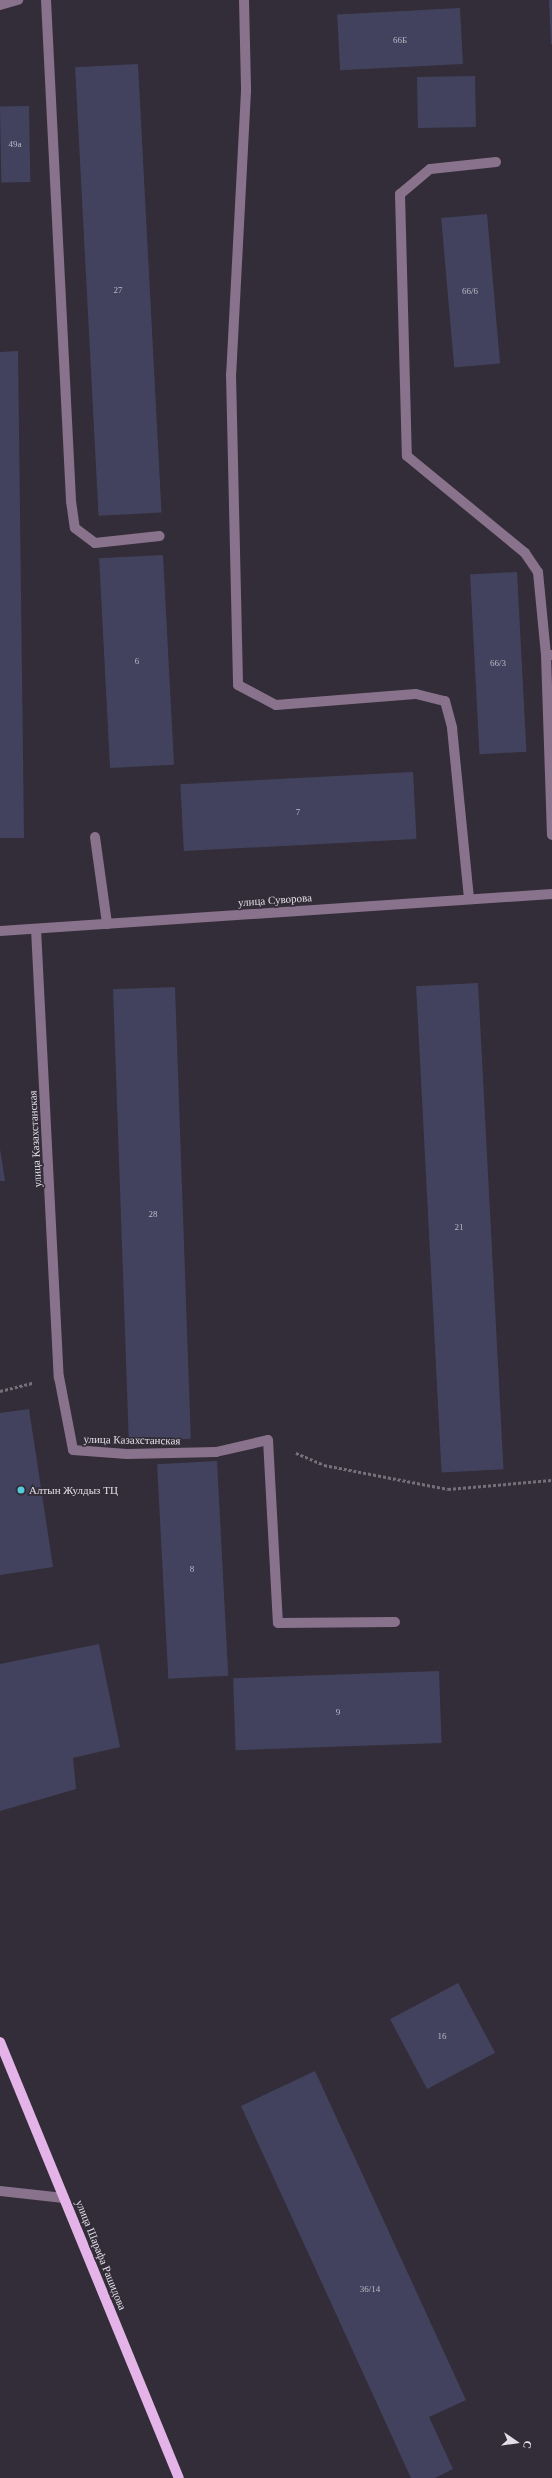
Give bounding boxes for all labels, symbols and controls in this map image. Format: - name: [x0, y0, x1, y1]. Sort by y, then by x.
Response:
- house number: 66Б: [393, 35, 407, 45]
- house number: 49а: [9, 139, 21, 149]
- house number: 27: [114, 285, 122, 295]
- house number: 66/6: [462, 286, 478, 296]
- house number: 6: [135, 656, 139, 666]
- house number: 66/3: [490, 658, 506, 668]
- house number: 7: [296, 807, 300, 817]
- street label: улица Суворова: [238, 891, 312, 909]
- street label: улица Казахстанская: [26, 1090, 44, 1188]
- house number: 28: [148, 1209, 158, 1219]
- house number: 21: [454, 1222, 464, 1232]
- street label: улица Казахстанская: [83, 1433, 181, 1447]
- place label: Алтын Жулдыз ТЦ: [29, 1483, 118, 1497]
- marker: Алтын Жулдыз ТЦ: [16, 1485, 26, 1495]
- house number: 8: [190, 1564, 194, 1574]
- house number: 9: [336, 1707, 340, 1717]
- house number: 16: [438, 2031, 446, 2041]
- street label: улица Шарафа Рашидова: [73, 2198, 129, 2312]
- house number: 36/14: [360, 2284, 380, 2294]
- north arrow: [496, 2422, 536, 2462]
- text: С: [521, 2439, 534, 2450]

